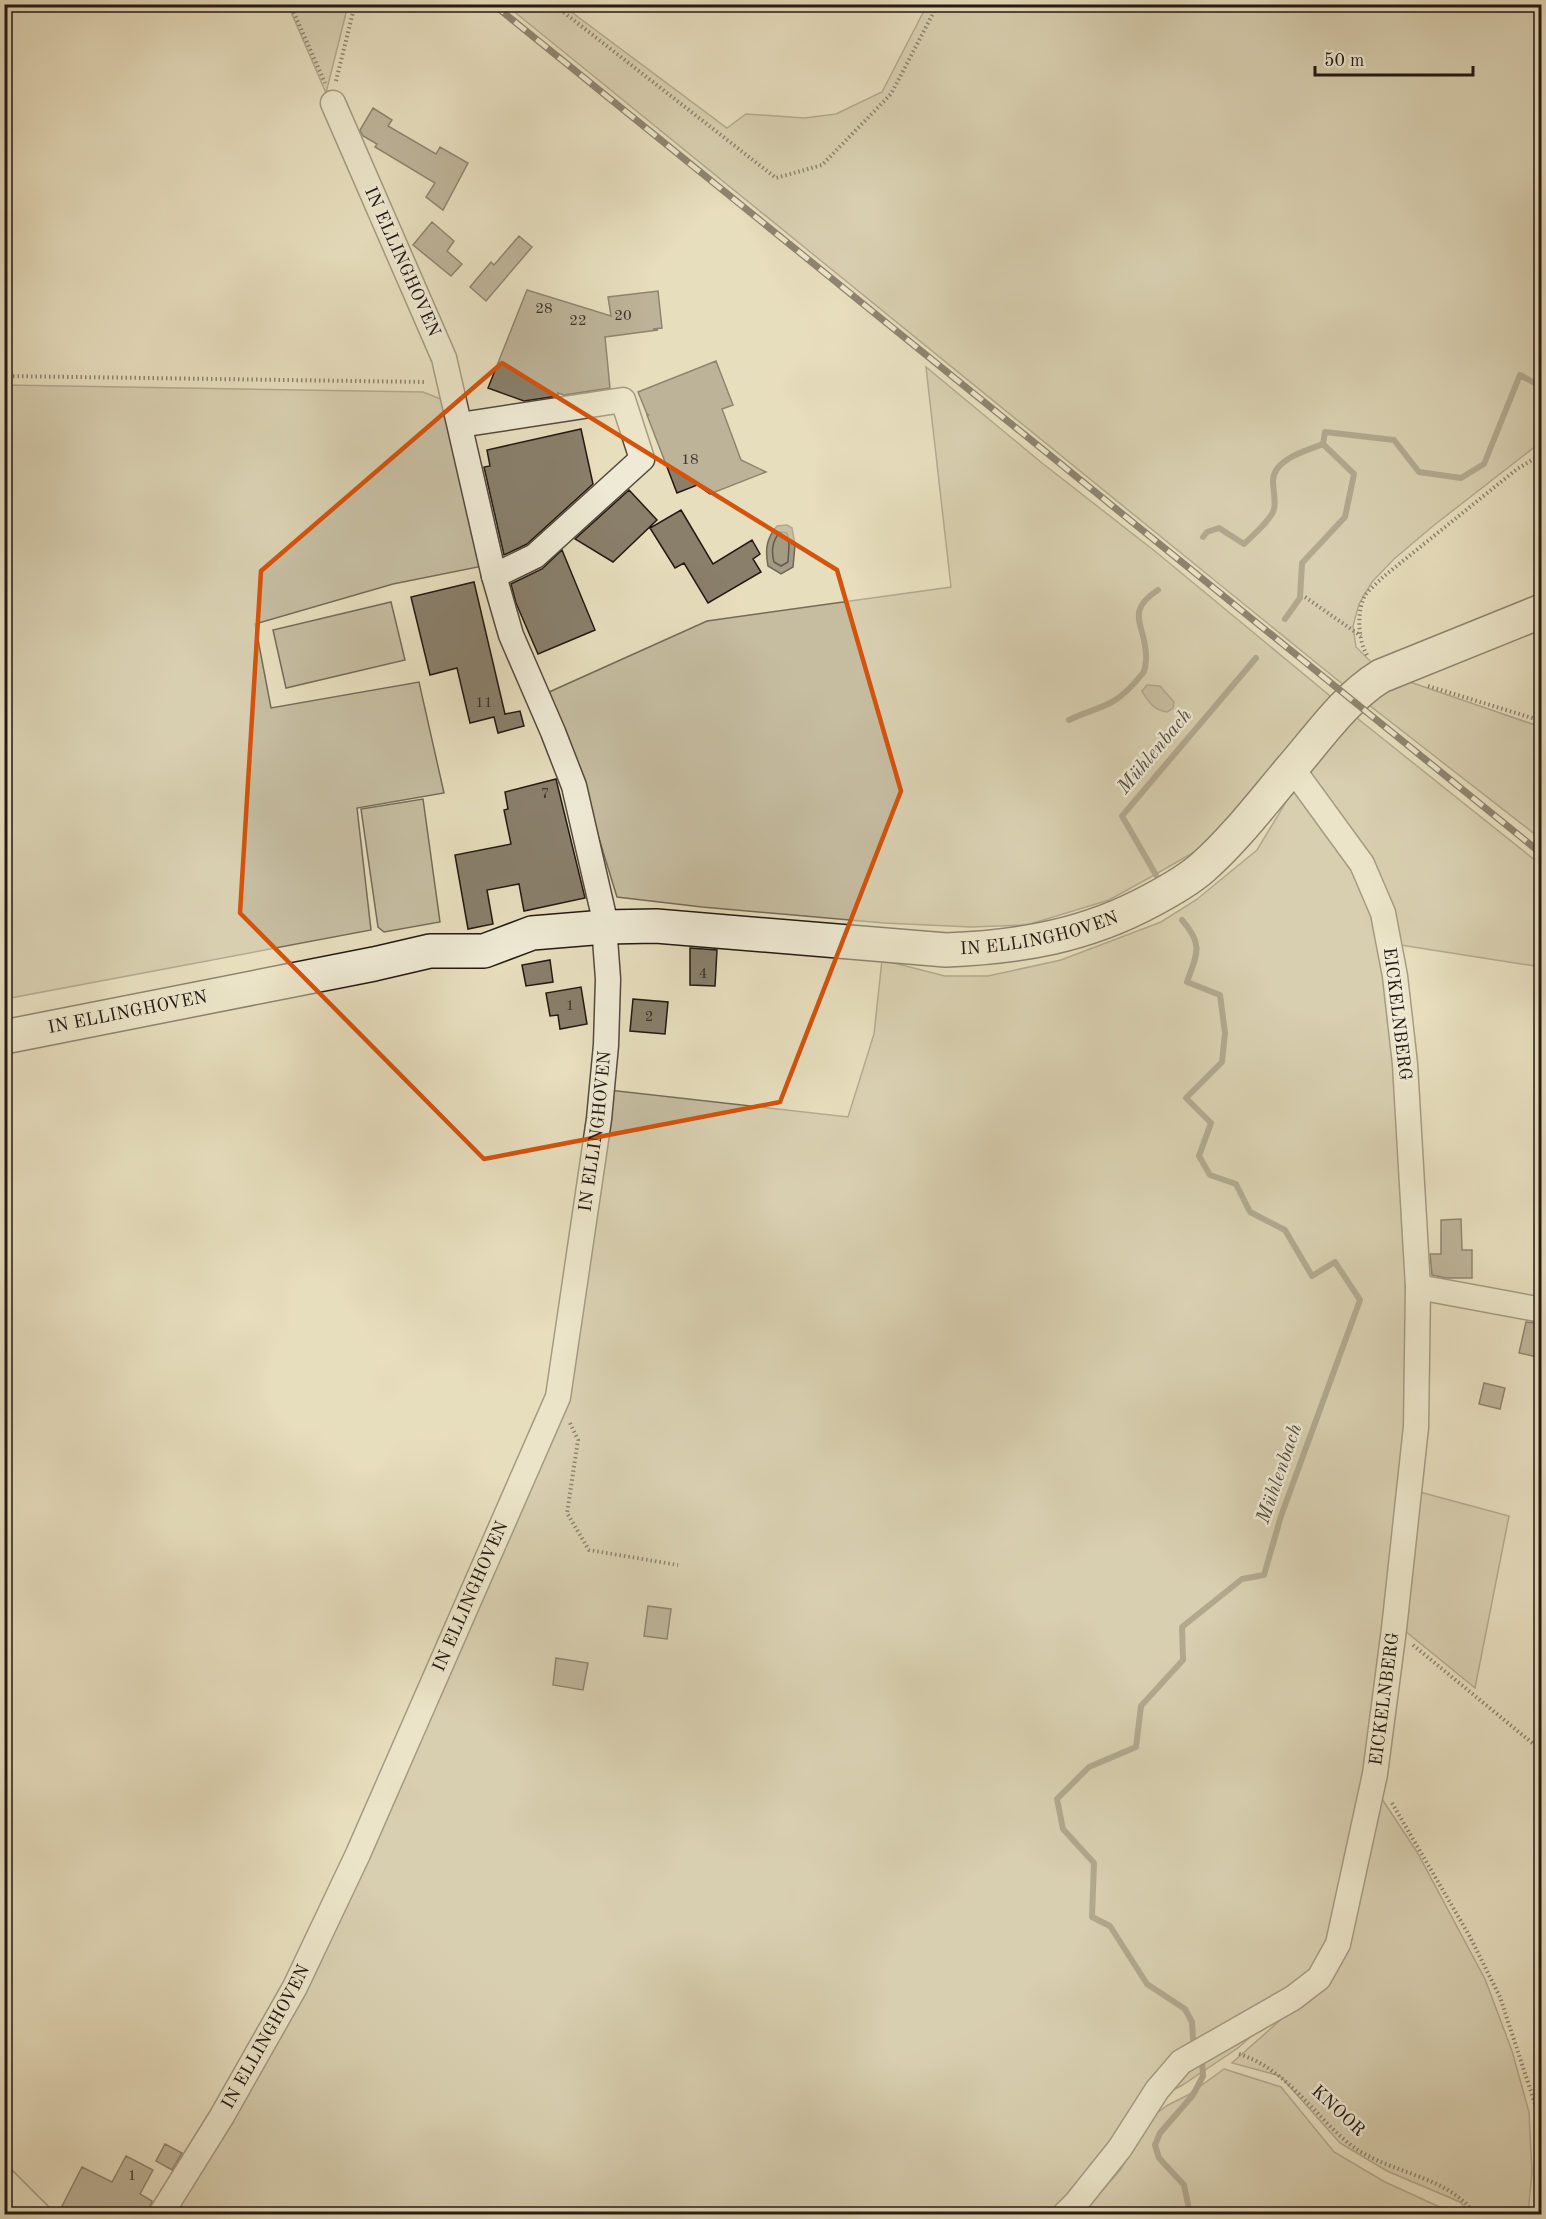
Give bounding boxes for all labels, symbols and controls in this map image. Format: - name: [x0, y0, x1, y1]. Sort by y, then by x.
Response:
- scale bar: [1315, 39, 1472, 77]
- text: 50 m: [1324, 52, 1364, 70]
- street label: IN ELLINGHOVEN: [361, 184, 443, 340]
- house number: 28: [535, 302, 553, 317]
- house number: 20: [614, 309, 632, 324]
- house number: 22: [569, 314, 587, 329]
- house number: 18: [681, 453, 699, 468]
- house number: 11: [475, 696, 493, 711]
- water label: Mühlenbach: [1113, 706, 1196, 799]
- house number: 7: [541, 787, 549, 802]
- street label: IN ELLINGHOVEN: [959, 908, 1121, 958]
- street label: EICKELNBERG: [1380, 946, 1414, 1082]
- house number: 4: [699, 967, 707, 982]
- street label: IN ELLINGHOVEN: [46, 988, 209, 1037]
- house number: 1: [566, 999, 574, 1014]
- house number: 2: [645, 1010, 653, 1025]
- street label: IN ELLINGHOVEN: [576, 1050, 614, 1213]
- water label: Mühlenbach: [1253, 1422, 1306, 1527]
- street label: IN ELLINGHOVEN: [430, 1518, 512, 1674]
- street label: EICKELNBERG: [1367, 1631, 1402, 1767]
- street label: IN ELLINGHOVEN: [219, 1962, 313, 2112]
- street label: KNOOR: [1308, 2082, 1368, 2140]
- house number: 1: [128, 2169, 136, 2184]

